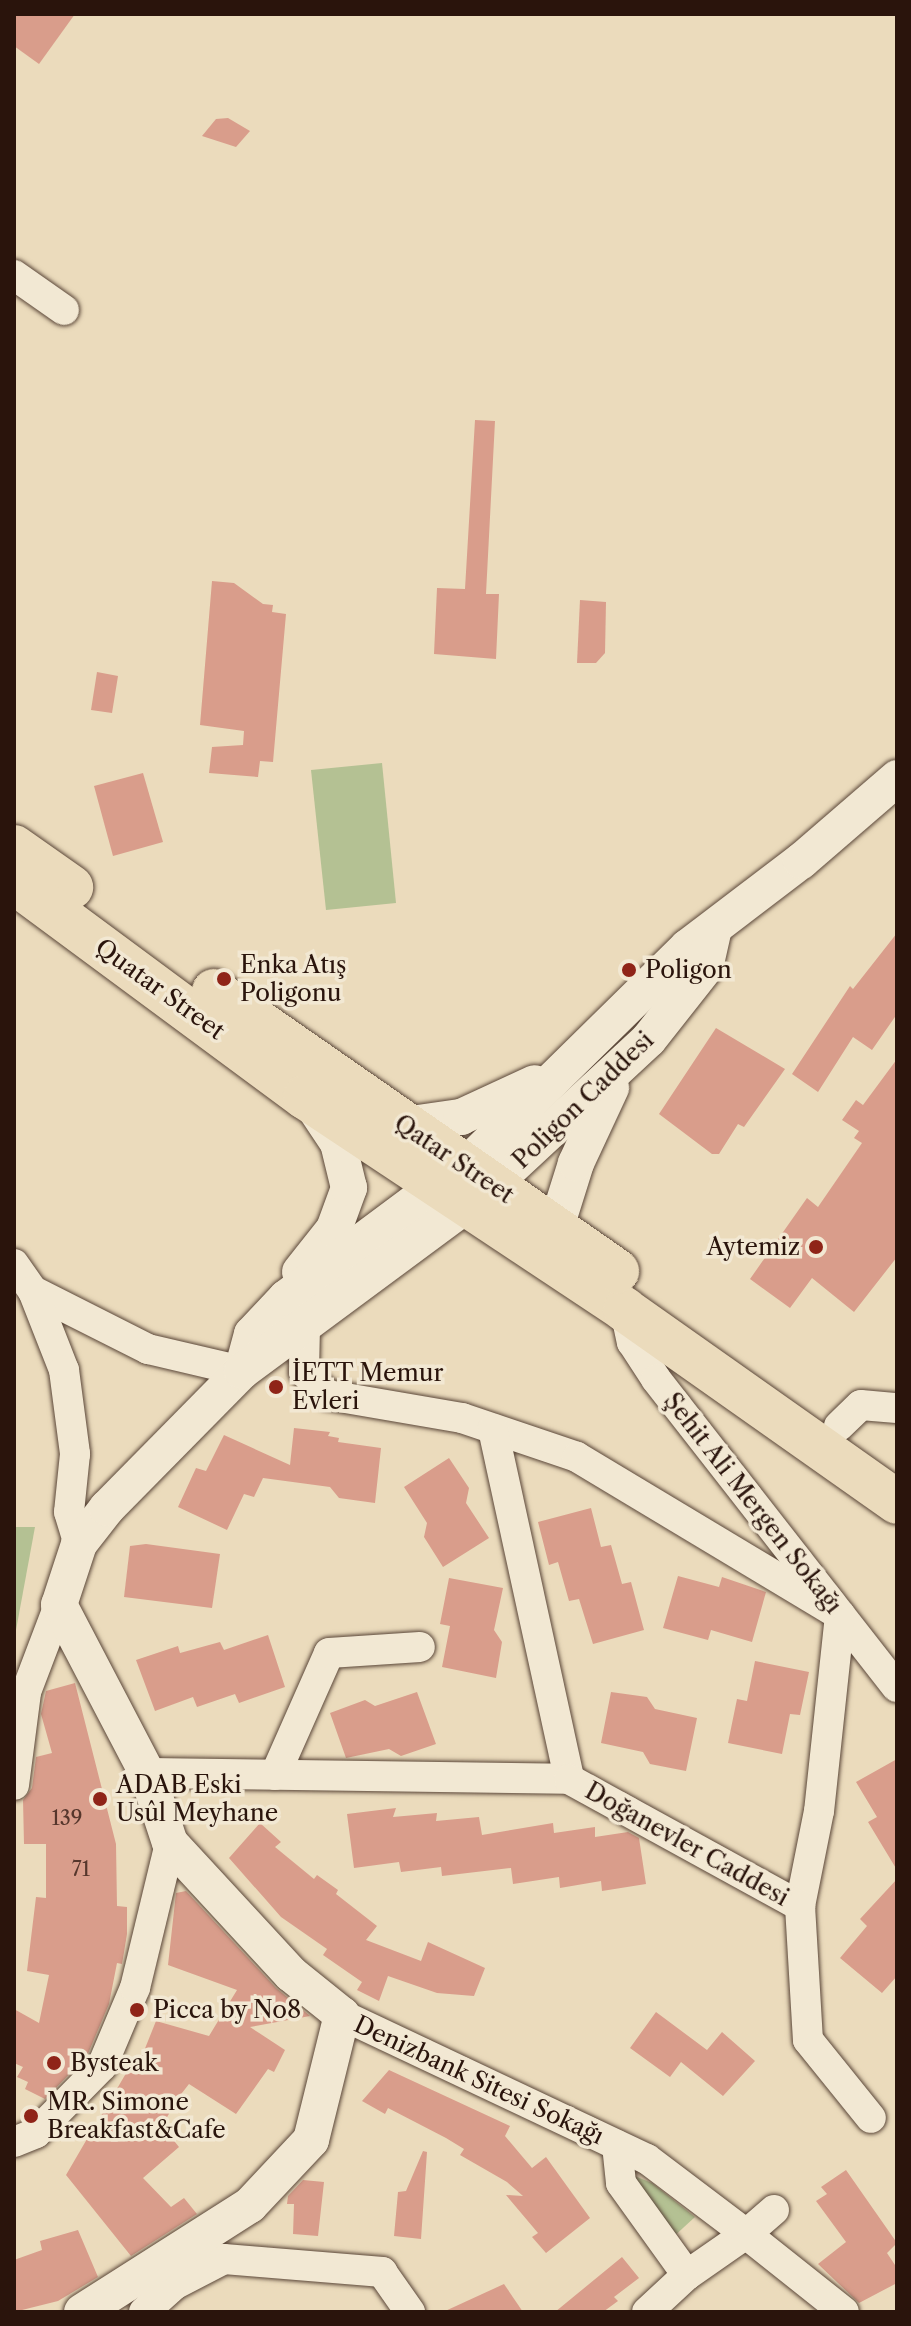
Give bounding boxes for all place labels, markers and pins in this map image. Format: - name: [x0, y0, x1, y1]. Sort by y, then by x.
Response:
- place label: Enka Atış Poligonu: [240, 951, 348, 1007]
- place label: Poligon: [645, 956, 732, 984]
- marker: Poligon: [620, 961, 638, 979]
- marker: Enka Atış Poligonu: [215, 970, 233, 988]
- place label: Aytemiz: [706, 1233, 800, 1261]
- marker: Aytemiz: [807, 1238, 825, 1256]
- place label: İETT Memur Evleri: [292, 1359, 444, 1415]
- marker: İETT Memur Evleri: [267, 1378, 285, 1396]
- place label: ADAB Eski Usûl Meyhane: [116, 1771, 278, 1827]
- marker: ADAB Eski Usûl Meyhane: [91, 1790, 109, 1808]
- place label: Picca by No8: [153, 1996, 302, 2024]
- marker: Picca by No8: [128, 2001, 146, 2019]
- place label: Bysteak: [70, 2049, 158, 2077]
- marker: Bysteak: [45, 2054, 63, 2072]
- place label: MR. Simone Breakfast&Cafe: [47, 2088, 226, 2144]
- marker: MR. Simone Breakfast&Cafe: [22, 2107, 40, 2125]

